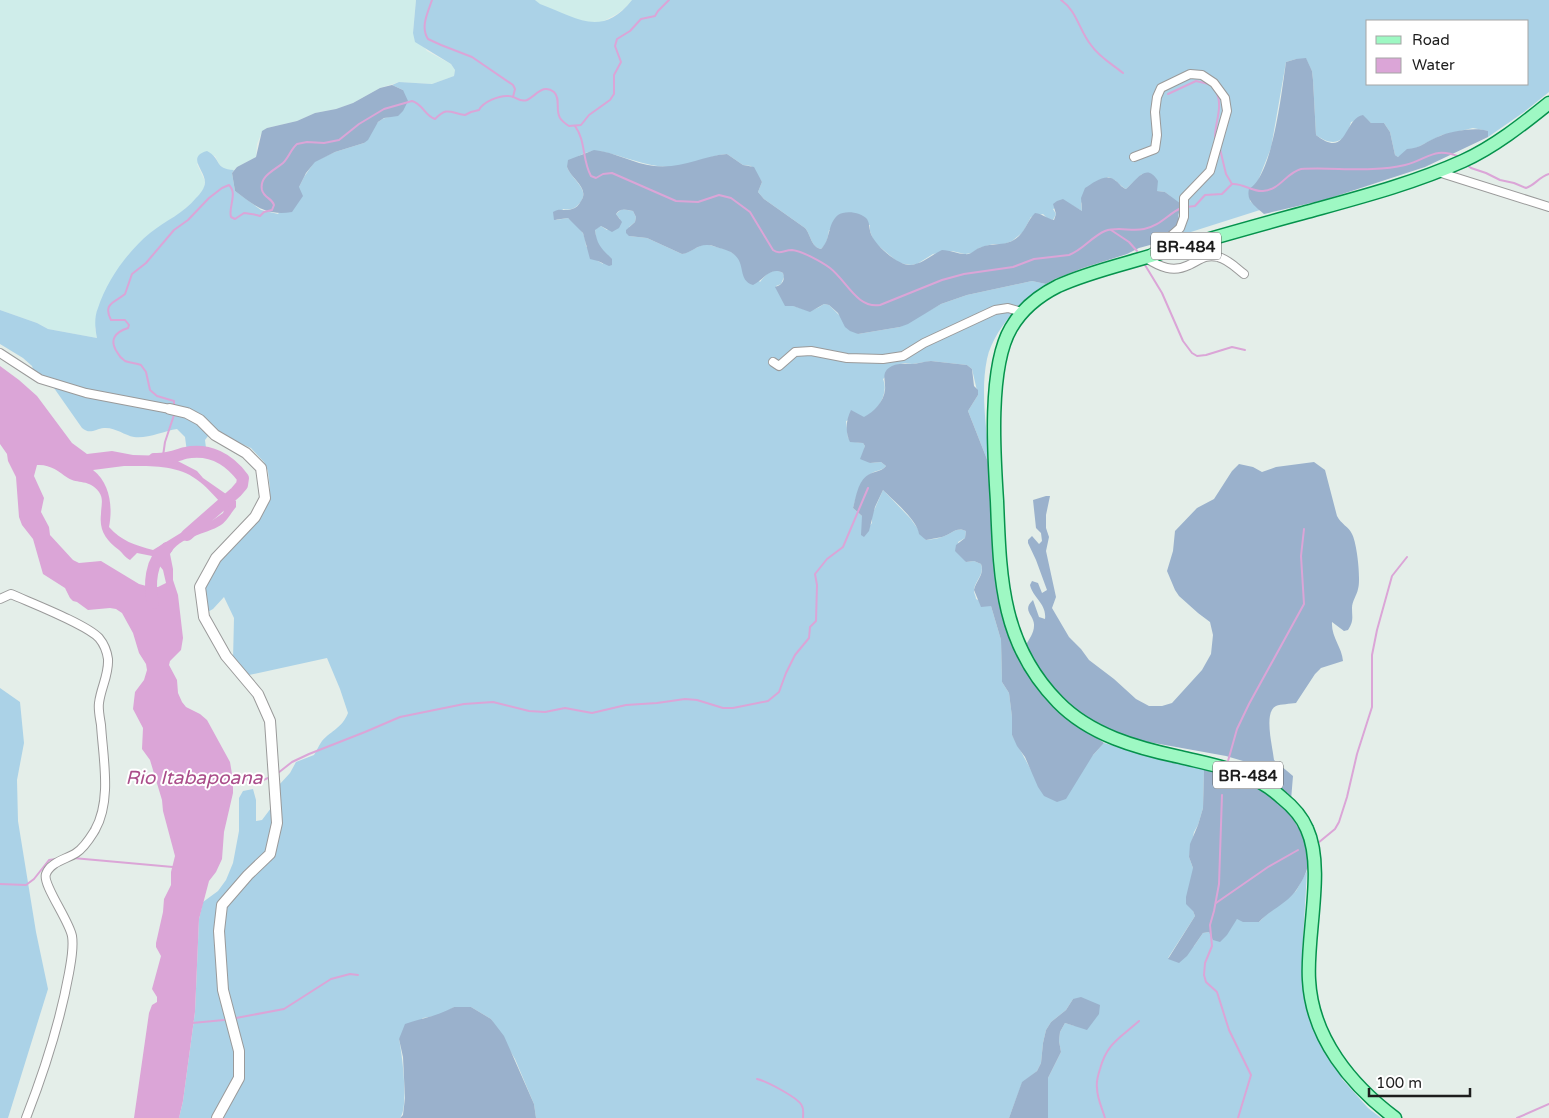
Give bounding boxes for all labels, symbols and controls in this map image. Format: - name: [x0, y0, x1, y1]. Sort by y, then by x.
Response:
- legend: [1366, 20, 1529, 85]
- text: Road: [1412, 31, 1450, 49]
- text: Water: [1412, 56, 1455, 74]
- road number: BR-484: [1151, 232, 1221, 260]
- road number: BR-484: [1213, 762, 1283, 788]
- water label: Rio Itabapoana: [125, 767, 264, 789]
- scale bar: [1369, 1066, 1470, 1098]
- text: 100 m: [1376, 1074, 1422, 1092]

